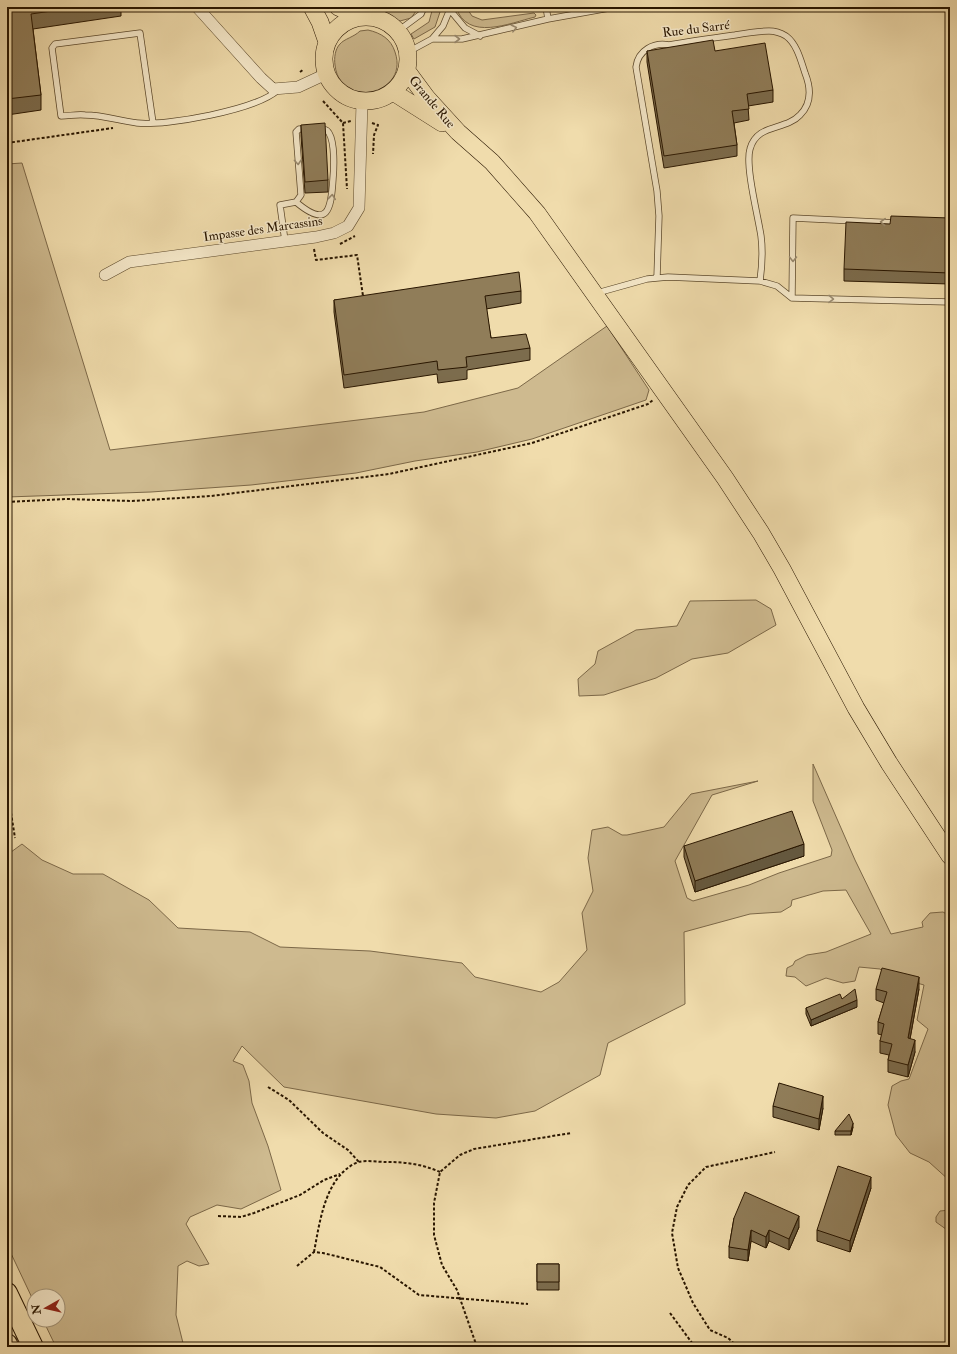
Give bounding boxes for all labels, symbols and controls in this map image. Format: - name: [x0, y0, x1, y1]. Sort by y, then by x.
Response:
- street label: Rue du Sarré: [661, 17, 731, 41]
- one-way arrow: [511, 24, 517, 32]
- one-way arrow: [454, 35, 460, 43]
- street label: Grande Rue: [405, 72, 459, 132]
- one-way arrow: [294, 159, 303, 165]
- one-way arrow: [327, 193, 336, 200]
- street label: Impasse des Marcassins: [202, 213, 324, 246]
- one-way arrow: [880, 218, 886, 226]
- one-way arrow: [789, 256, 797, 262]
- one-way arrow: [828, 295, 834, 303]
- north arrow: [26, 1288, 66, 1328]
- text: N: [29, 1302, 44, 1316]

